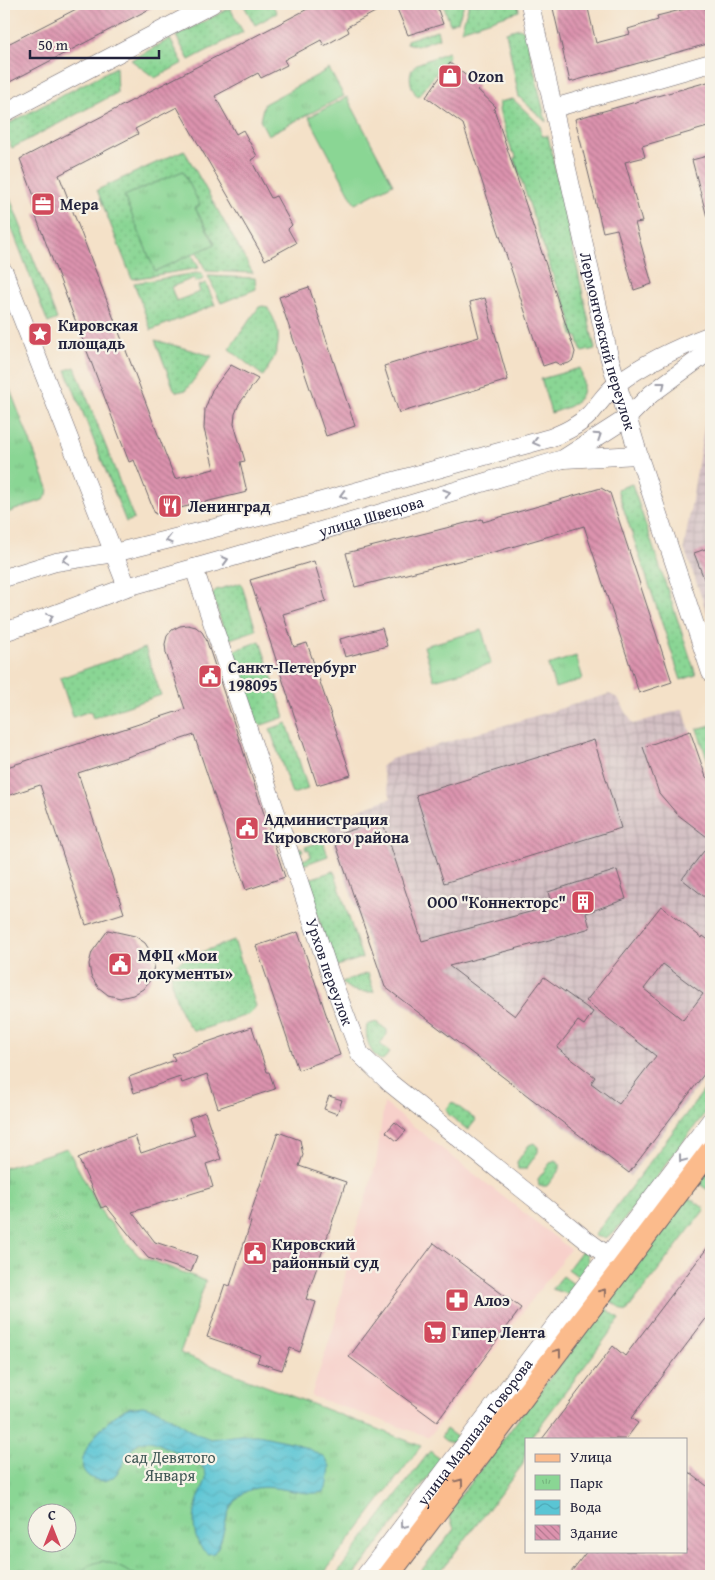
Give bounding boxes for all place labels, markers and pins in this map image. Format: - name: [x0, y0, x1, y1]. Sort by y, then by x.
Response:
- shop icon: Ozon: [437, 63, 463, 89]
- place label: Ozon: [468, 64, 504, 88]
- office icon: Мера: [30, 191, 56, 217]
- place label: Мера: [60, 192, 99, 216]
- place label: Кировская площадь: [58, 313, 139, 355]
- place icon: Кировская площадь: [27, 321, 53, 347]
- restaurant icon: Ленинград: [157, 493, 183, 519]
- place label: Ленинград: [188, 494, 271, 518]
- place label: Санкт-Петербург 198095: [228, 655, 357, 697]
- public building icon: Санкт-Петербург 198095: [197, 663, 223, 689]
- place label: Администрация Кировского района: [264, 807, 410, 849]
- public building icon: Администрация Кировского района: [234, 815, 260, 841]
- building icon: ООО "Коннекторс": [570, 889, 596, 915]
- place label: ООО "Коннекторс": [427, 890, 566, 914]
- place label: МФЦ «Мои документы»: [138, 943, 233, 985]
- public building icon: МФЦ «Мои документы»: [107, 951, 133, 977]
- place label: Кировский районный суд: [272, 1232, 379, 1274]
- public building icon: Кировский районный суд: [242, 1240, 268, 1266]
- pharmacy icon: Алоэ: [444, 1287, 470, 1313]
- place label: Алоэ: [474, 1288, 510, 1312]
- supermarket icon: Гипер Лента: [422, 1319, 448, 1345]
- place label: Гипер Лента: [452, 1320, 546, 1344]

